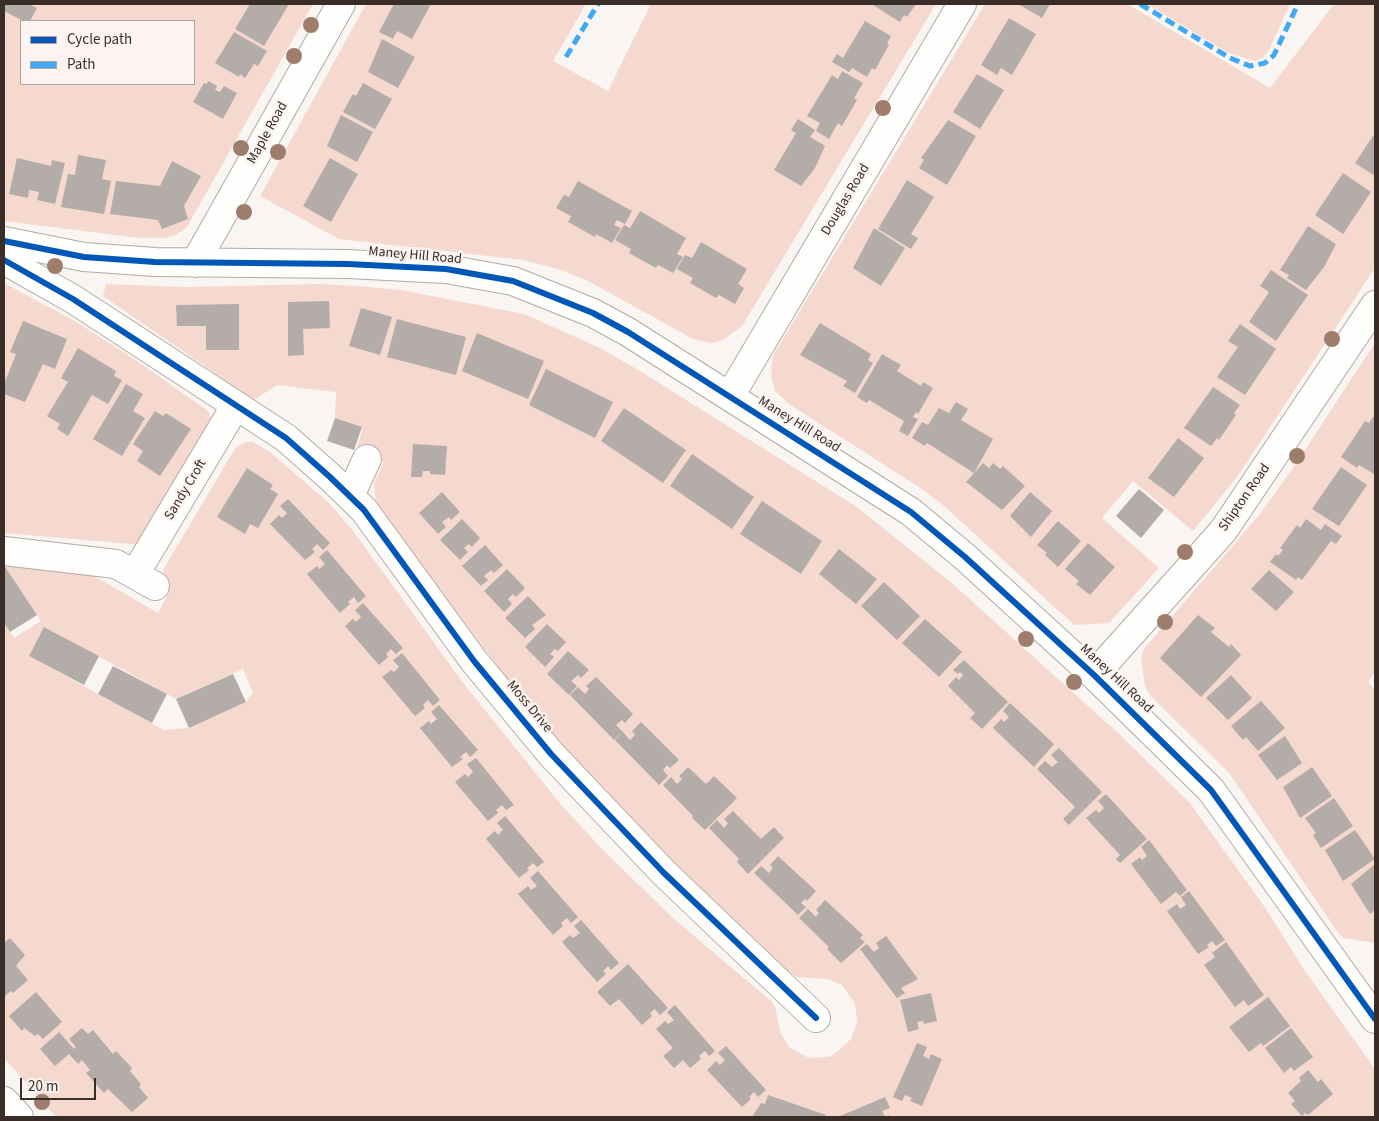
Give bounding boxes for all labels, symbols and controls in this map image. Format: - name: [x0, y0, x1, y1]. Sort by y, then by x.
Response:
- legend: [20, 20, 195, 85]
- text: Cycle path: [67, 29, 132, 50]
- text: Path: [67, 54, 95, 75]
- street label: Maple Road: [244, 99, 292, 167]
- street label: Douglas Road: [818, 161, 874, 239]
- street label: Maney Hill Road: [368, 244, 462, 268]
- street label: Maney Hill Road: [755, 393, 843, 457]
- street label: Sandy Croft: [161, 457, 211, 523]
- street label: Shipton Road: [1216, 461, 1274, 535]
- street label: Maney Hill Road: [1076, 641, 1156, 717]
- street label: Moss Drive: [502, 678, 556, 736]
- scale bar: [22, 1068, 99, 1100]
- text: 20 m: [28, 1076, 58, 1097]

